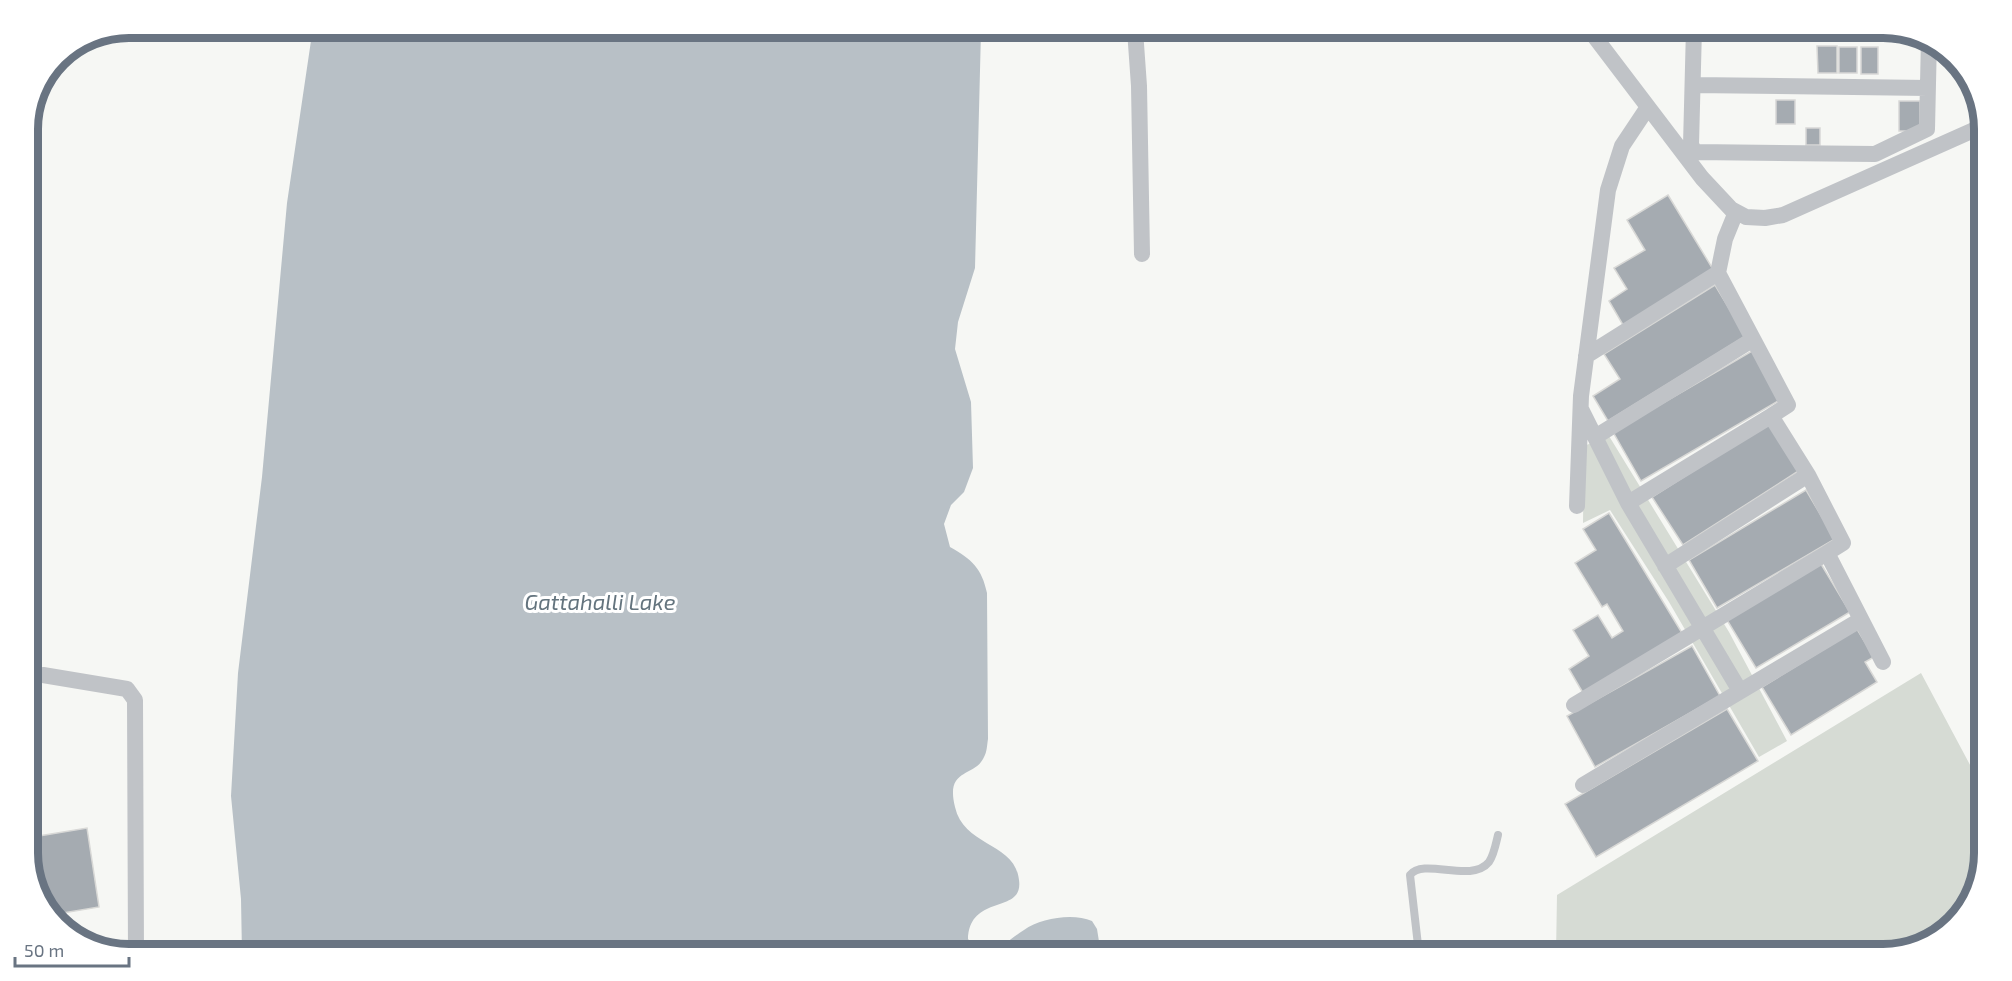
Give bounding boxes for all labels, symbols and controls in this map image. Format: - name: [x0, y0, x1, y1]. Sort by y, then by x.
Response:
- water label: Gattahalli Lake: [525, 588, 676, 614]
- scale bar: [15, 930, 129, 968]
- text: 50 m: [24, 939, 64, 961]

